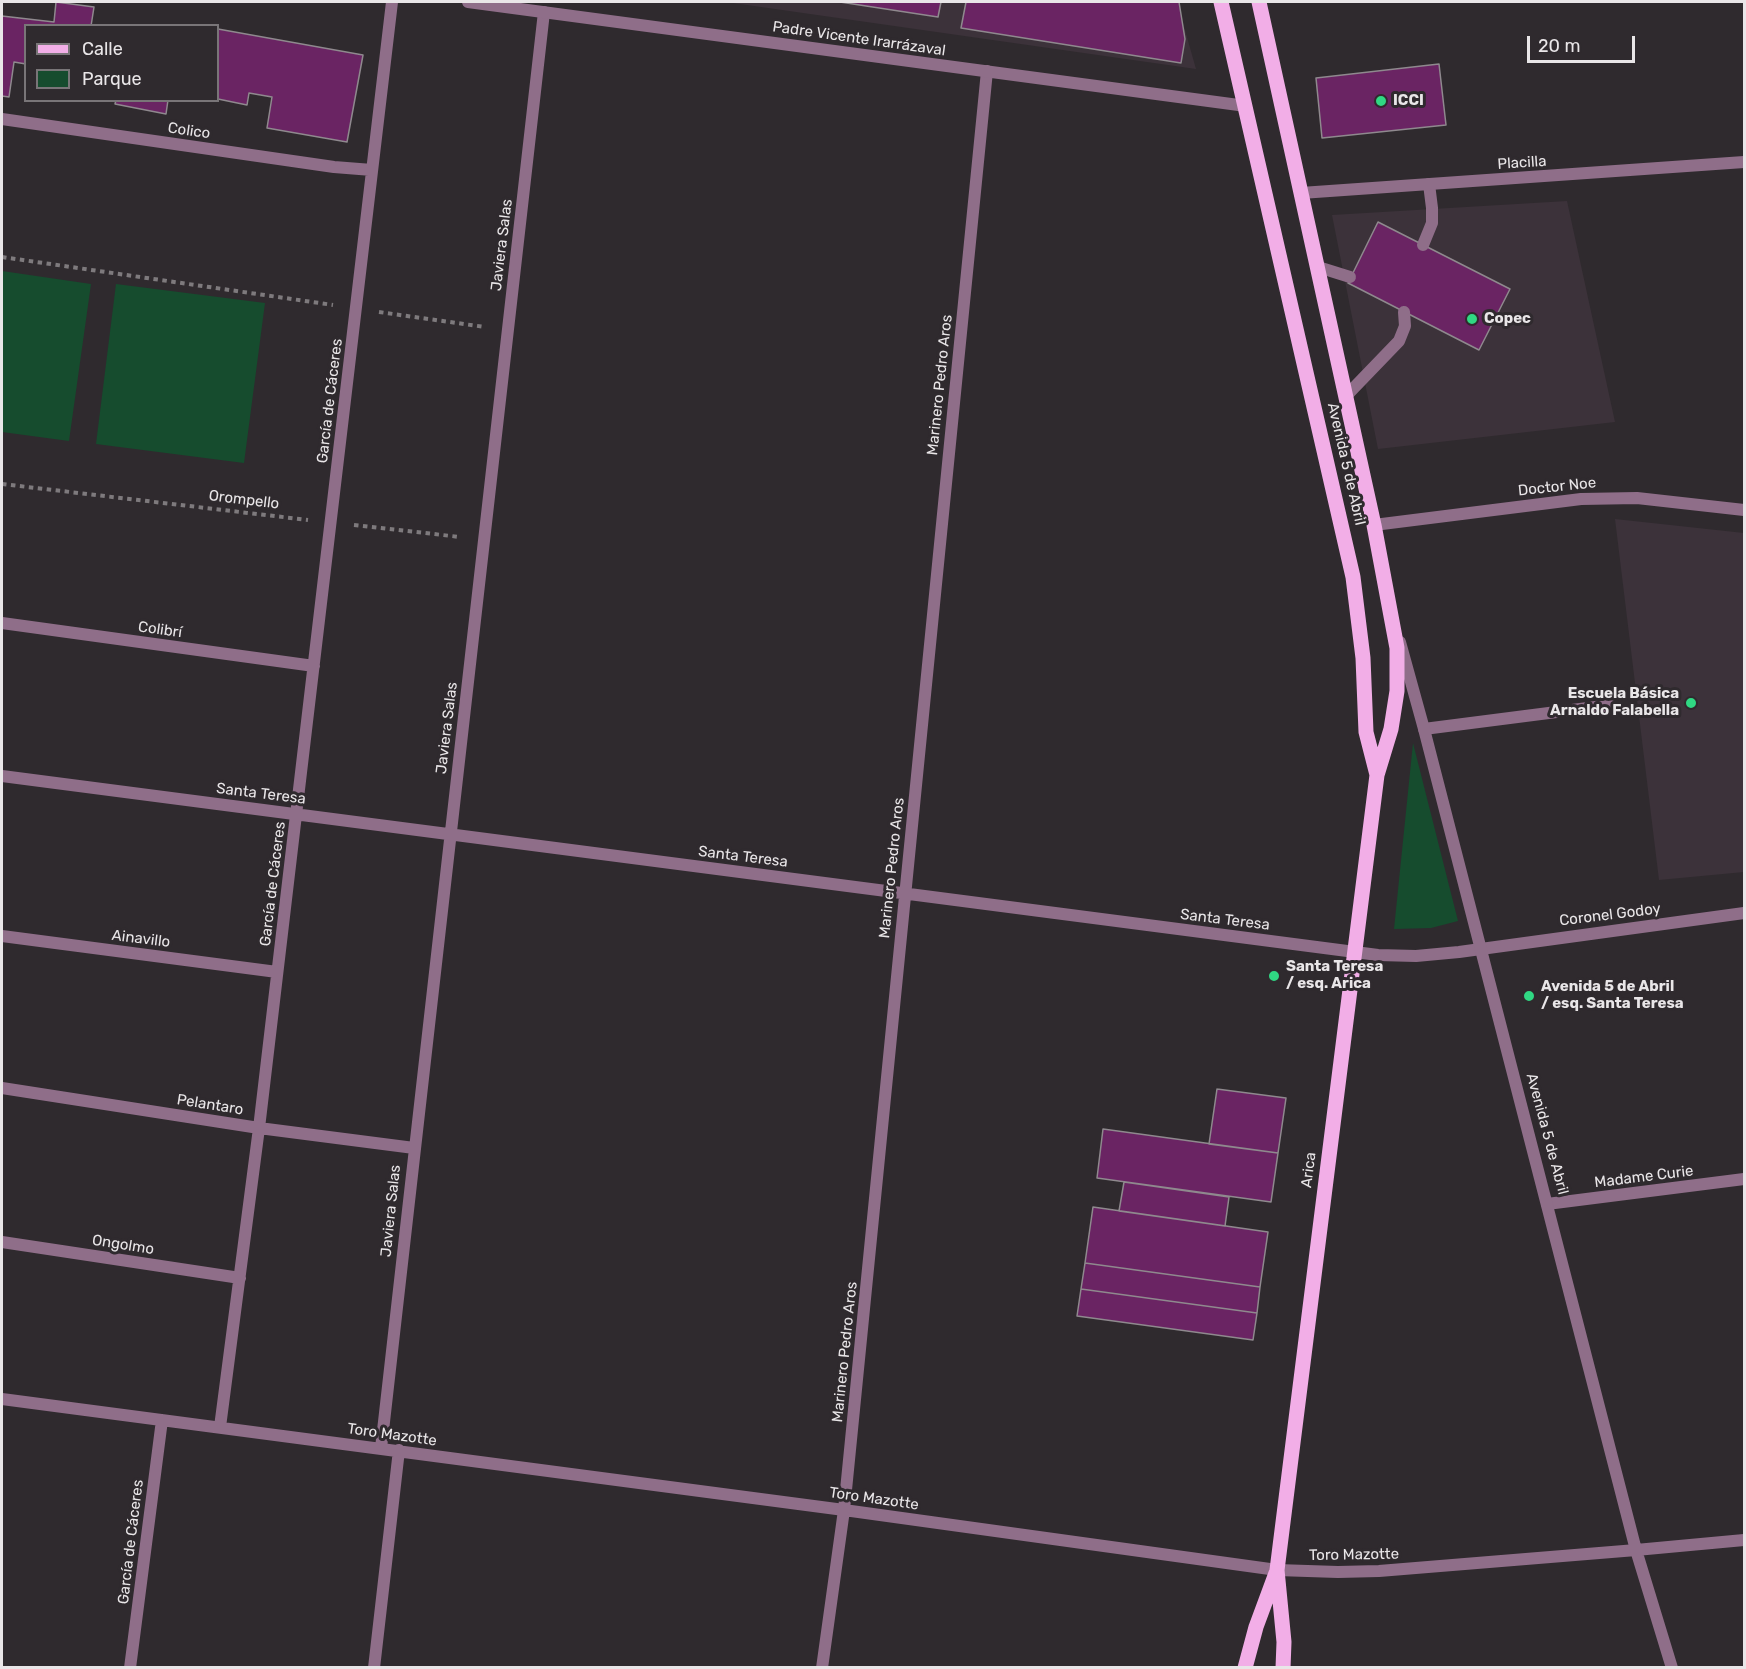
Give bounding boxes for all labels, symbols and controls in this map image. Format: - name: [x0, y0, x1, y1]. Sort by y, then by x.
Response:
- street label: Padre Vicente Irarrázaval: [771, 18, 947, 60]
- legend: [24, 24, 219, 102]
- scale bar: [1530, 24, 1638, 62]
- text: 20 m: [1538, 35, 1580, 57]
- text: Calle: [82, 38, 123, 60]
- text: Parque: [82, 68, 142, 90]
- place label: ICCI: [1393, 92, 1424, 110]
- marker: ICCI: [1374, 94, 1388, 108]
- street label: Colico: [167, 119, 211, 143]
- street label: Placilla: [1497, 152, 1547, 174]
- street label: Javiera Salas: [487, 198, 517, 292]
- place label: Copec: [1484, 310, 1531, 328]
- marker: Copec: [1465, 312, 1479, 326]
- street label: Marinero Pedro Aros: [924, 314, 956, 456]
- street label: García de Cáceres: [313, 338, 347, 464]
- street label: Avenida 5 de Abril: [1323, 401, 1369, 527]
- street label: Doctor Noe: [1517, 474, 1597, 500]
- street label: Orompello: [208, 487, 280, 513]
- street label: Colibrí: [137, 618, 183, 642]
- street label: Javiera Salas: [432, 681, 462, 775]
- place label: Escuela Básica Arnaldo Falabella: [1550, 685, 1679, 720]
- marker: Escuela Básica Arnaldo Falabella: [1684, 696, 1698, 710]
- street label: Santa Teresa: [215, 780, 307, 808]
- street label: Marinero Pedro Aros: [876, 797, 908, 939]
- street label: García de Cáceres: [256, 821, 290, 947]
- street label: Santa Teresa: [697, 843, 789, 871]
- street label: Coronel Godoy: [1558, 900, 1662, 930]
- street label: Santa Teresa: [1179, 906, 1271, 934]
- street label: Ainavillo: [111, 926, 171, 952]
- place label: Santa Teresa / esq. Arica: [1286, 958, 1383, 993]
- marker: Santa Teresa / esq. Arica: [1267, 969, 1281, 983]
- place label: Avenida 5 de Abril / esq. Santa Teresa: [1541, 978, 1684, 1013]
- marker: Avenida 5 de Abril / esq. Santa Teresa: [1522, 989, 1536, 1003]
- street label: Avenida 5 de Abril: [1522, 1071, 1572, 1197]
- street label: Pelantaro: [175, 1091, 245, 1119]
- street label: Arica: [1298, 1151, 1320, 1189]
- street label: Madame Curie: [1593, 1162, 1695, 1192]
- street label: Javiera Salas: [377, 1164, 405, 1258]
- street label: Ongolmo: [91, 1231, 155, 1259]
- street label: Marinero Pedro Aros: [829, 1281, 861, 1423]
- street label: Toro Mazotte: [346, 1420, 438, 1450]
- street label: García de Cáceres: [114, 1479, 148, 1605]
- street label: Toro Mazotte: [828, 1484, 920, 1514]
- street label: Toro Mazotte: [1309, 1545, 1399, 1565]

